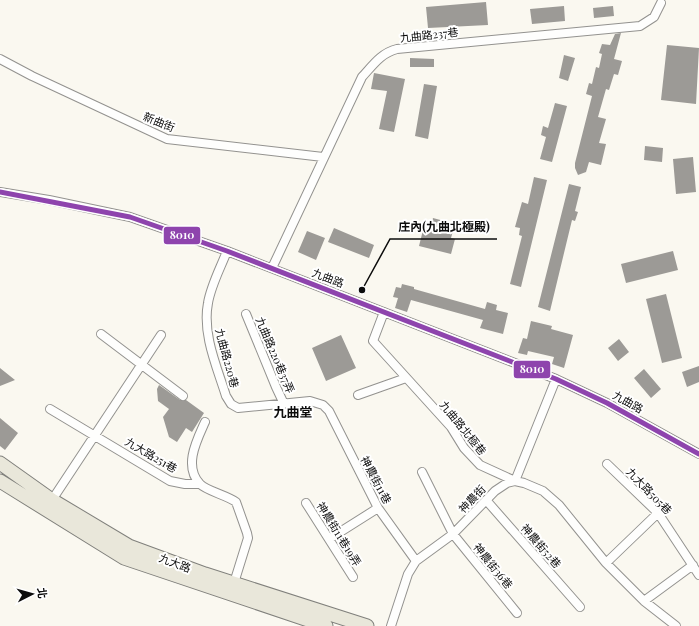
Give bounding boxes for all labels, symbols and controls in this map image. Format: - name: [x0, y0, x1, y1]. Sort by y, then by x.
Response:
- street label: 九曲路237巷: [399, 24, 459, 45]
- street label: 新曲街: [141, 108, 177, 135]
- callout: 庄內(九曲北極殿): [390, 215, 497, 239]
- text: 庄內(九曲北極殿): [398, 218, 490, 234]
- line badge: 8010: [163, 226, 201, 245]
- text: 8010: [170, 227, 194, 242]
- street label: 九曲路: [310, 265, 346, 290]
- street label: 九曲路220巷37弄: [253, 314, 298, 395]
- street label: 九曲路220巷: [212, 326, 243, 389]
- line badge: 8010: [513, 360, 551, 379]
- text: 8010: [520, 361, 544, 376]
- street label: 九曲路: [610, 387, 646, 416]
- street label: 九曲路北極巷: [437, 397, 490, 458]
- district label: 九曲堂: [273, 403, 313, 420]
- street label: 九大路251巷: [122, 434, 180, 476]
- street label: 神農街11巷: [358, 453, 395, 506]
- street label: 九大路505巷: [623, 464, 676, 517]
- street label: 神農街: [455, 482, 488, 516]
- street label: 神農街11巷19弄: [314, 499, 365, 569]
- street label: 神農街52巷: [518, 520, 565, 571]
- street label: 神農街36巷: [470, 540, 516, 592]
- street label: 九大路: [157, 550, 193, 575]
- north arrow: [12, 574, 52, 614]
- text: 北: [34, 587, 50, 599]

